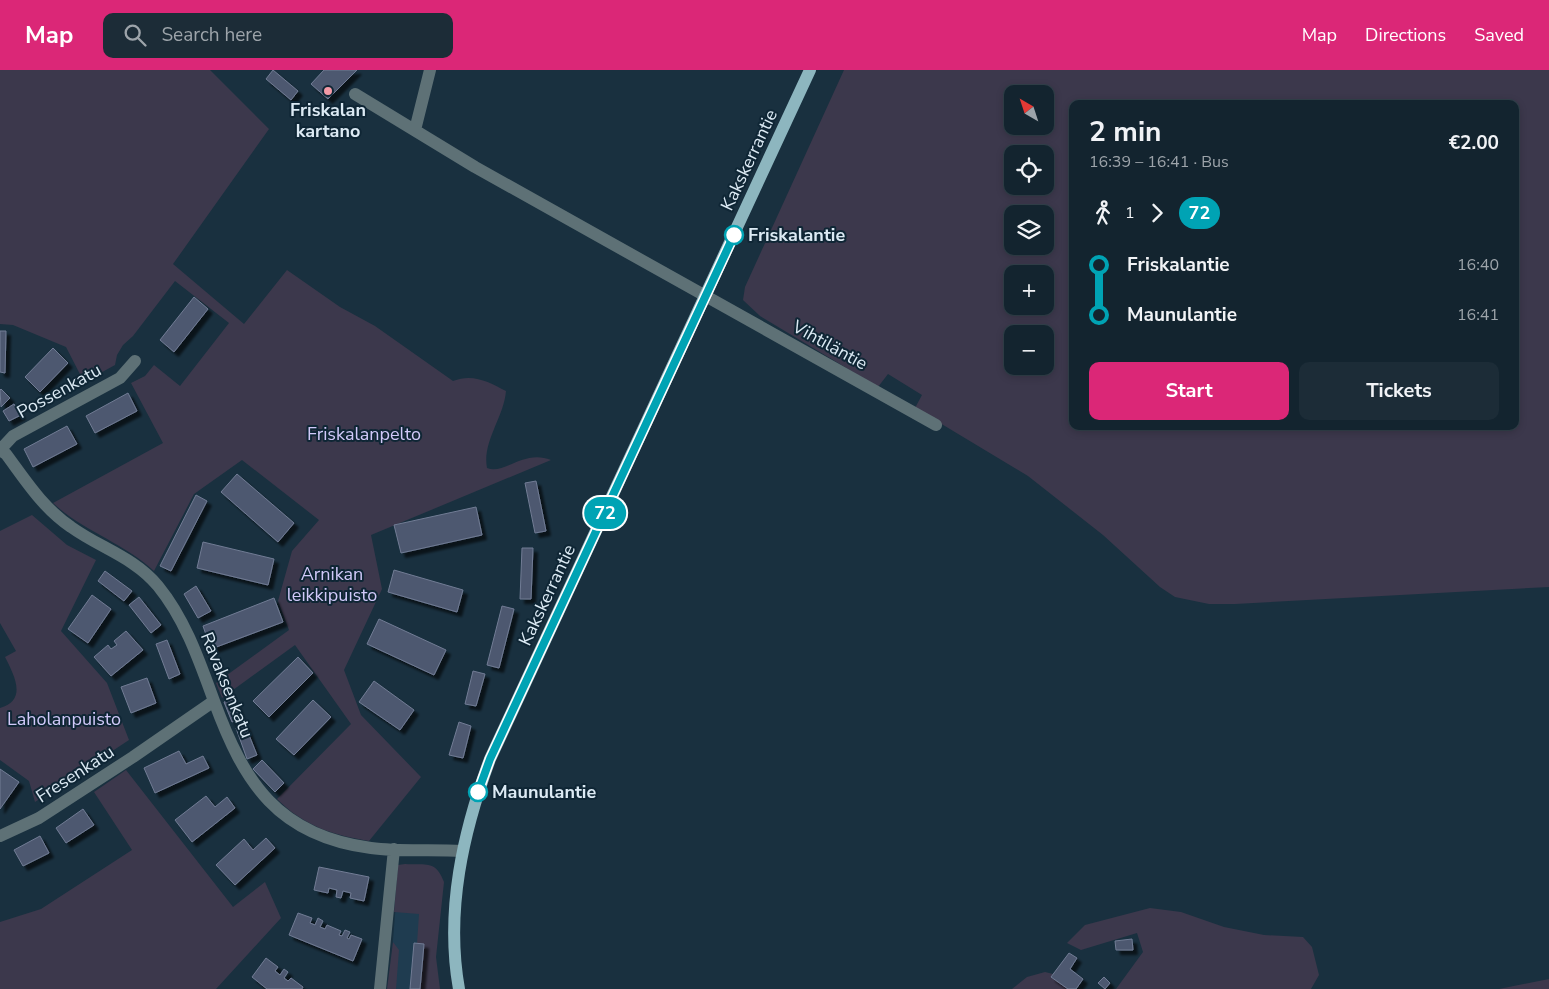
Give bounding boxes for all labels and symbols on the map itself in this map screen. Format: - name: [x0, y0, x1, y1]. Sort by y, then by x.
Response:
- marker: Friskalan kartano: [322, 85, 334, 97]
- north arrow: [1004, 85, 1054, 135]
- place label: Friskalan kartano: [290, 98, 366, 143]
- street label: Kakskerrantie: [715, 105, 783, 215]
- place label: Friskalantie: [748, 223, 845, 247]
- marker: Friskalantie: [724, 225, 744, 245]
- street label: Vihtiläntie: [787, 314, 872, 375]
- street label: Possenkatu: [13, 358, 105, 424]
- park label: Friskalanpelto: [307, 422, 421, 446]
- line badge: 72: [582, 497, 628, 529]
- street label: Kakskerrantie: [513, 540, 581, 650]
- park label: Arnikan leikkipuisto: [287, 562, 377, 607]
- street label: Ravaksenkatu: [195, 628, 259, 742]
- park label: Laholanpuisto: [7, 707, 121, 731]
- street label: Fresenkatu: [31, 740, 119, 808]
- place label: Maunulantie: [492, 780, 596, 804]
- marker: Maunulantie: [468, 782, 488, 802]

